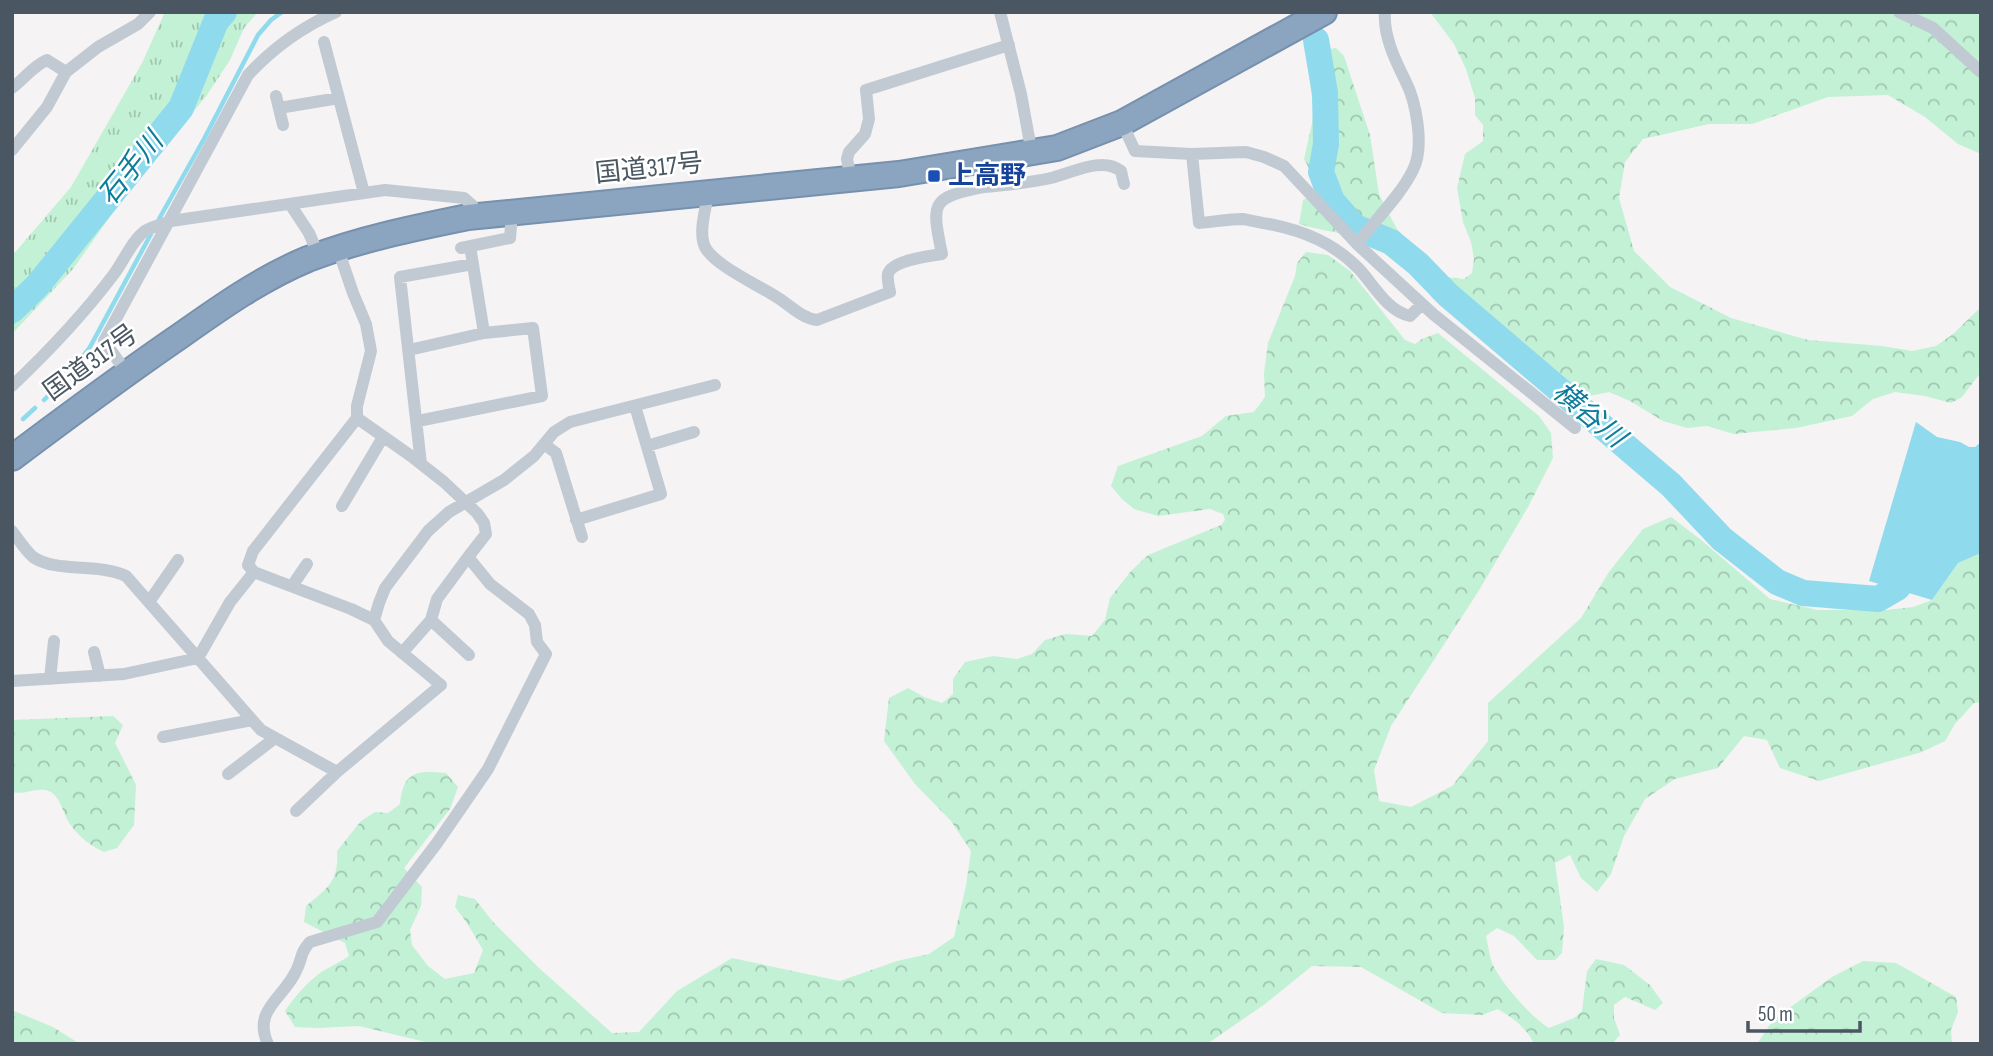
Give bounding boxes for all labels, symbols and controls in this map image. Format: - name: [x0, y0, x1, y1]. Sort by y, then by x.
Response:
- water label: 石手川: [92, 124, 172, 212]
- street label: 国道317号: [594, 148, 704, 190]
- place label: 上高野: [948, 161, 1026, 192]
- marker: 上高野: [926, 168, 942, 184]
- street label: 国道317号: [38, 319, 144, 407]
- water label: 横谷川: [1546, 375, 1634, 457]
- scale bar: [1748, 990, 1860, 1034]
- text: 50 m: [1758, 1002, 1793, 1027]

